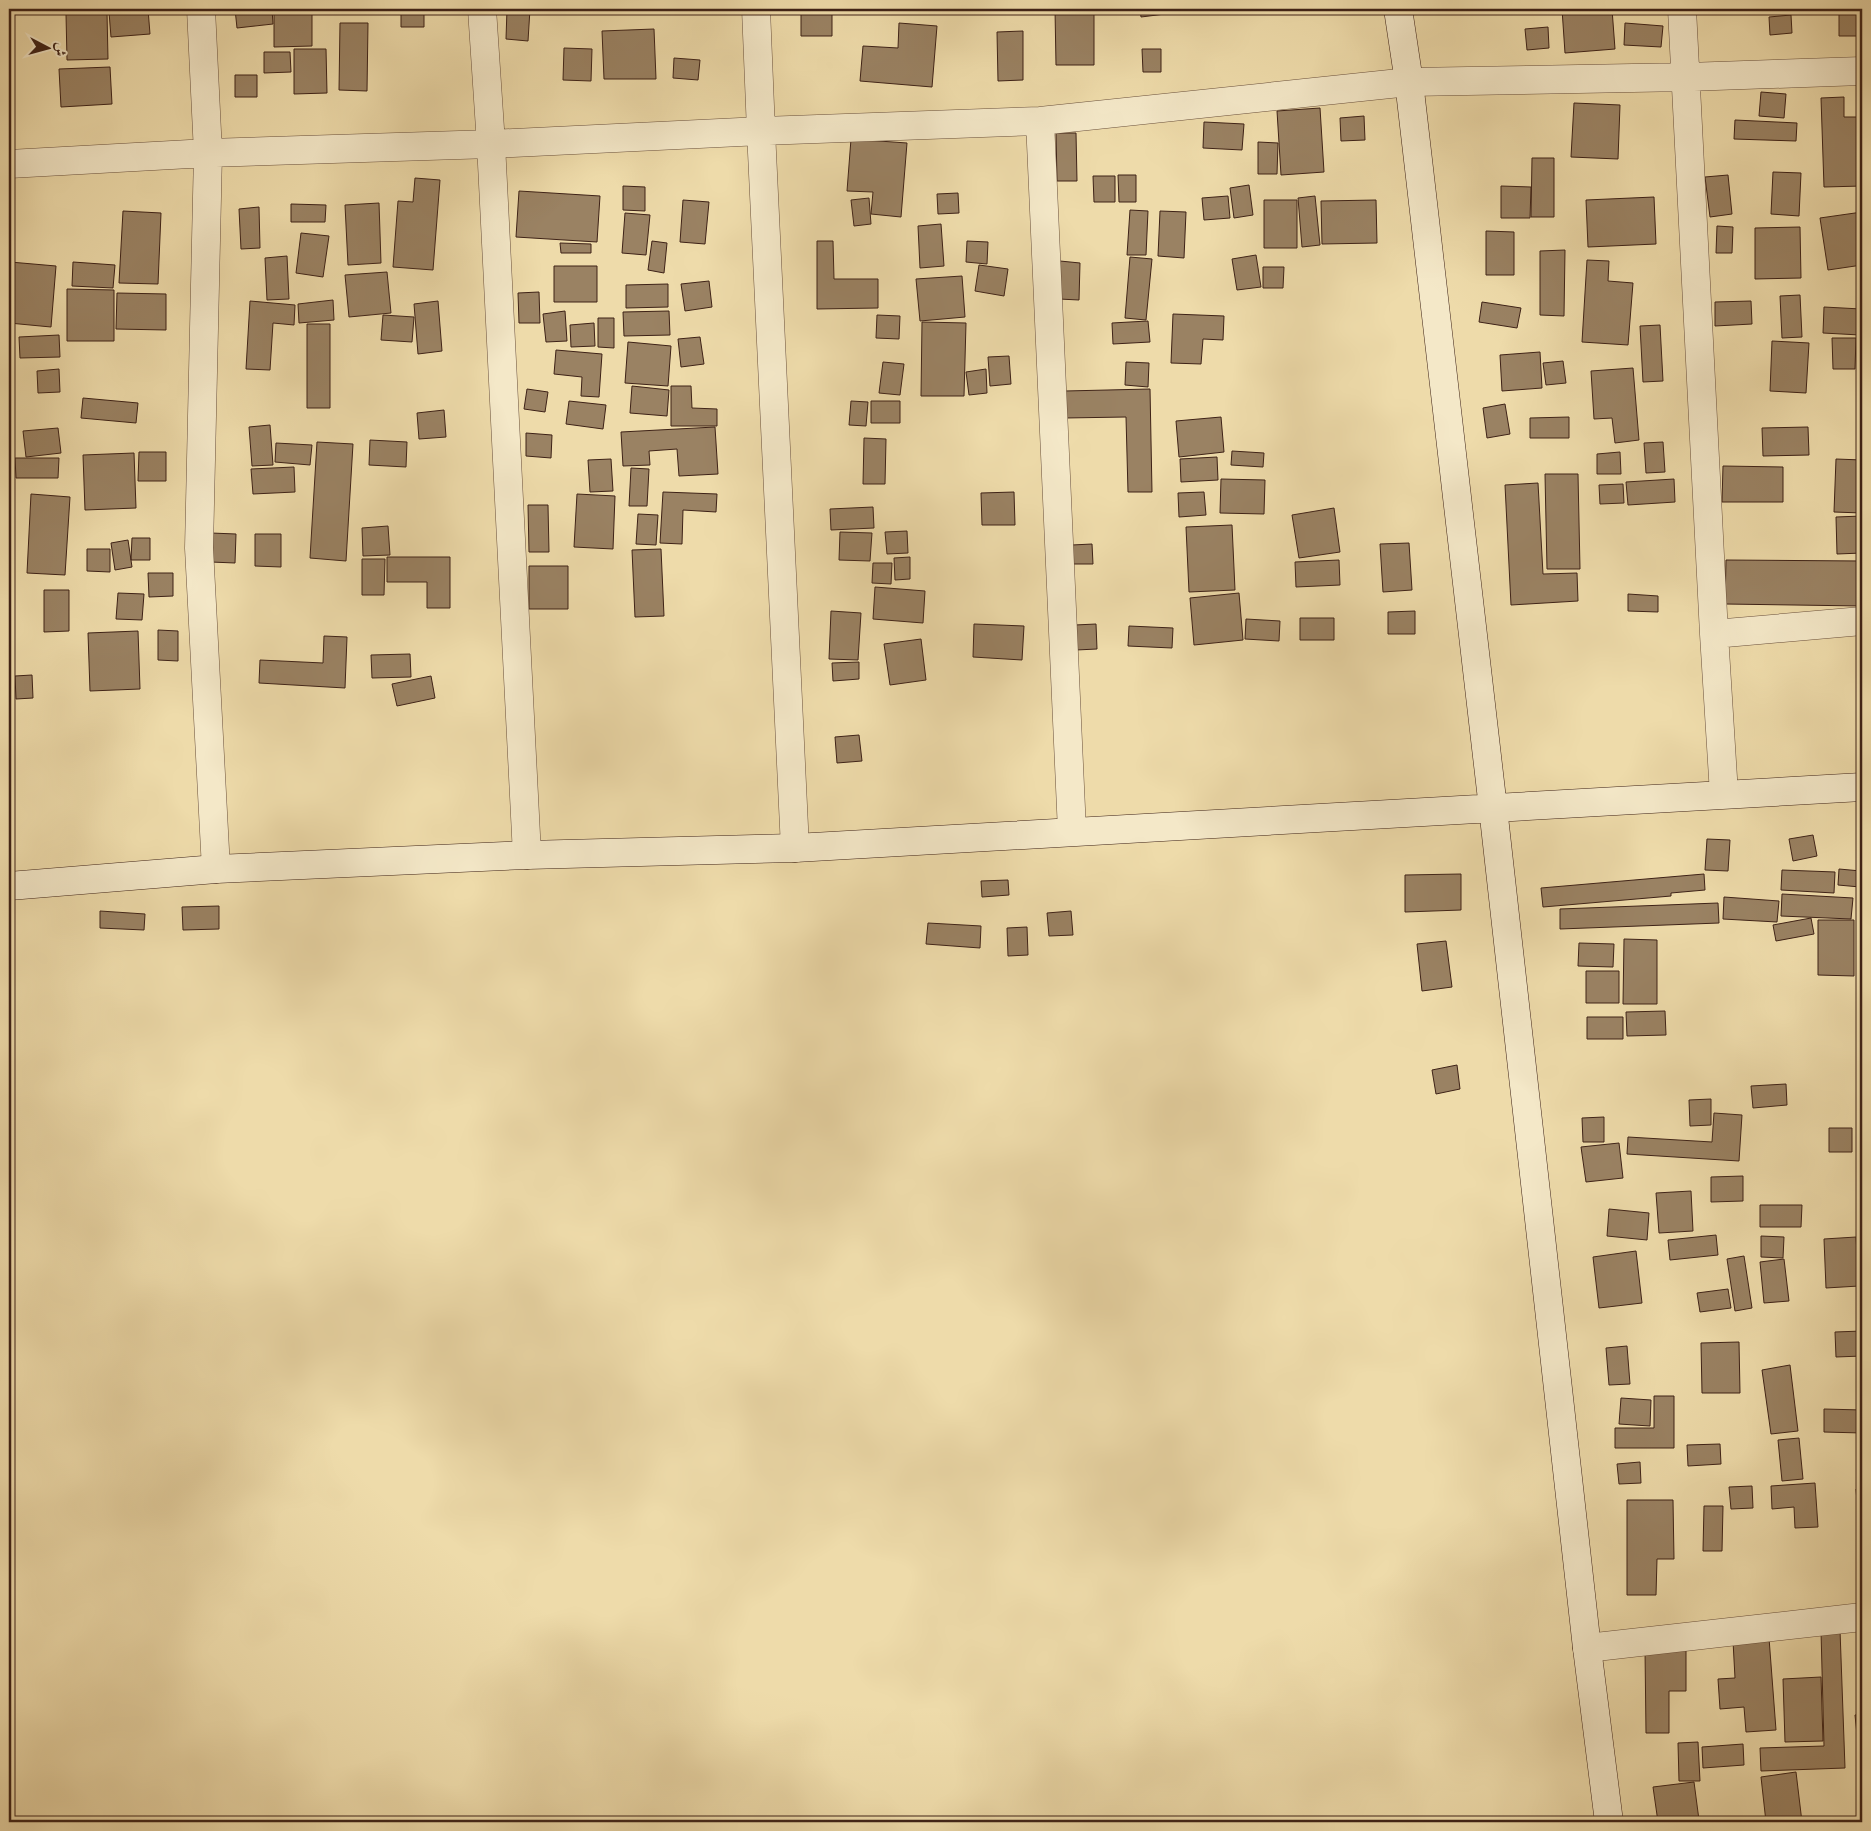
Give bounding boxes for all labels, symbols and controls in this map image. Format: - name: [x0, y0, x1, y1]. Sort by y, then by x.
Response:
- north arrow: [22, 22, 72, 72]
- text: ش: [50, 41, 70, 57]

